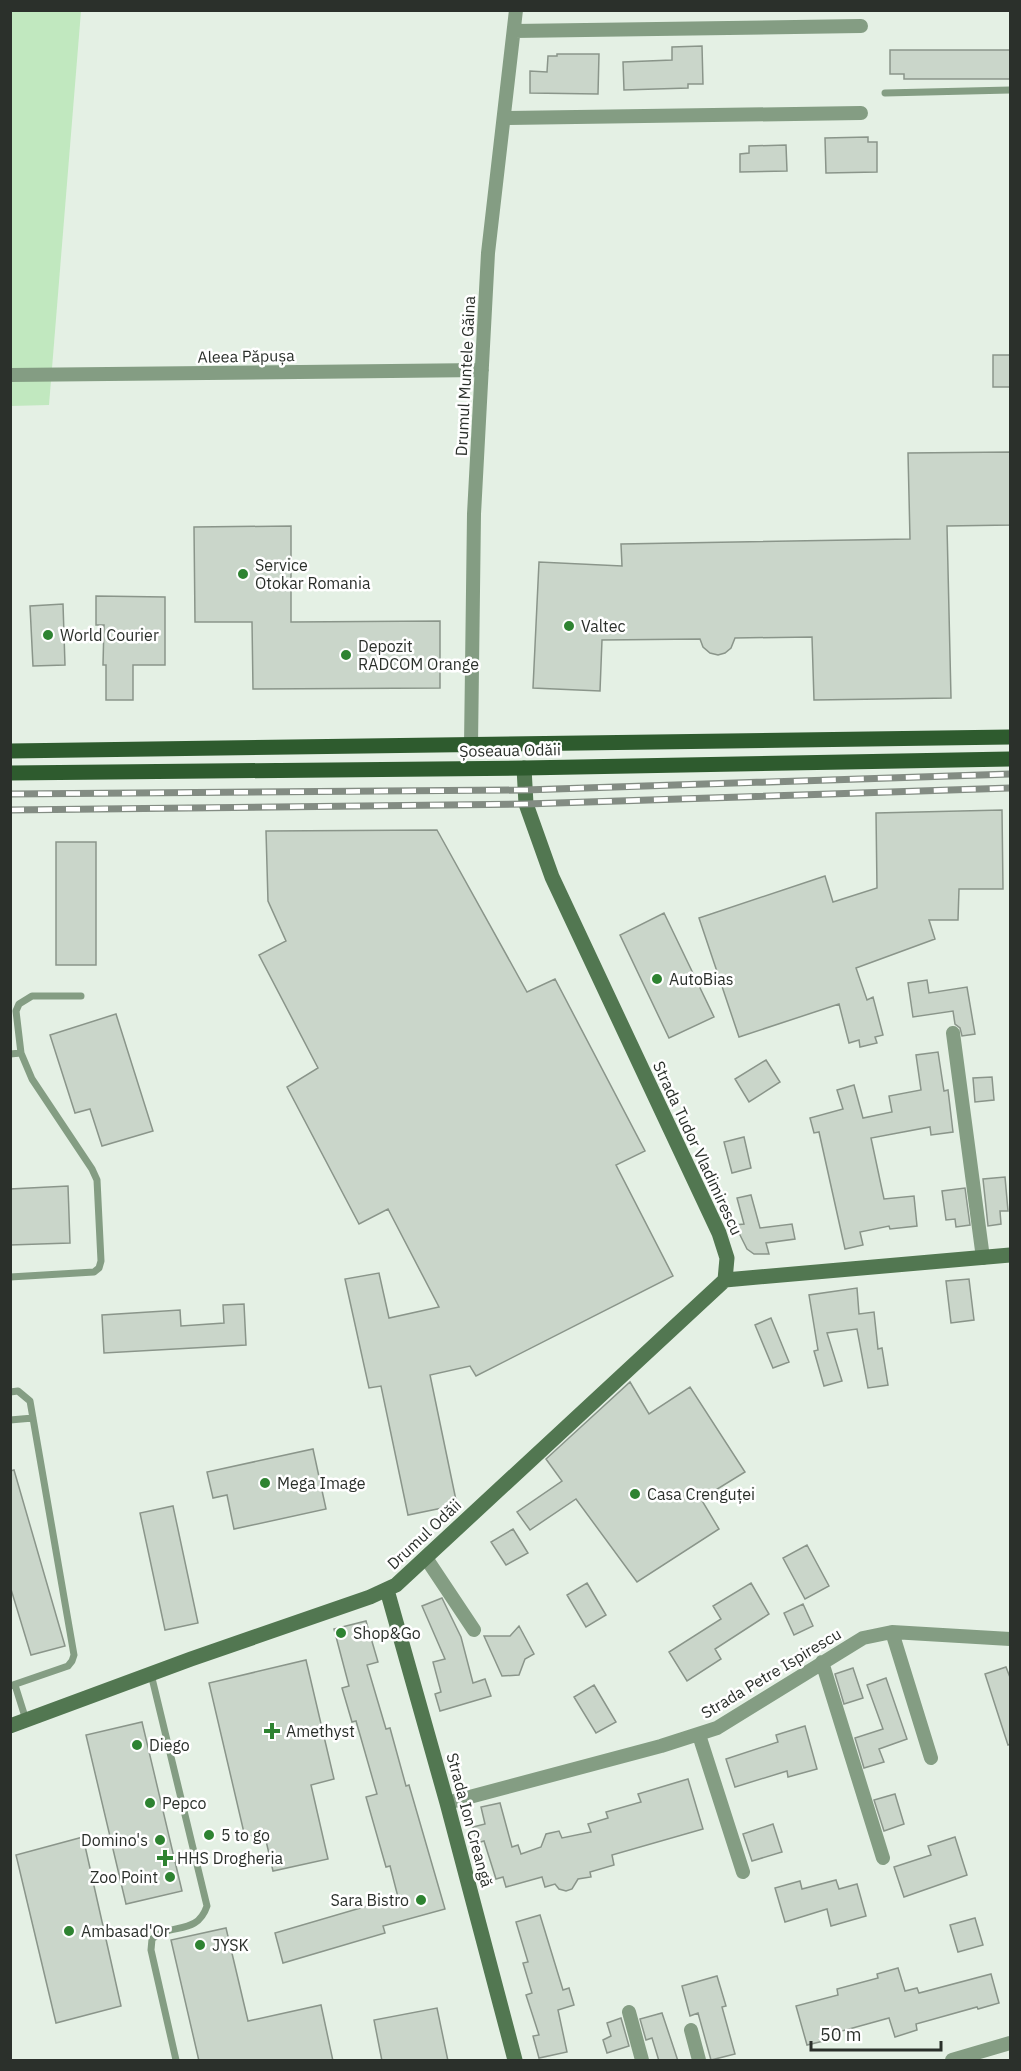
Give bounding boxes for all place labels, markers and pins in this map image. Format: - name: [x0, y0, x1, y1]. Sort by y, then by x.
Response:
- place label: Service Otokar Romania: [255, 555, 371, 593]
- marker: Service Otokar Romania: [236, 567, 250, 581]
- place label: Valtec: [581, 616, 625, 636]
- marker: Valtec: [562, 619, 576, 633]
- place label: World Courier: [60, 625, 159, 645]
- marker: World Courier: [41, 628, 55, 642]
- place label: Depozit RADCOM Orange: [358, 636, 479, 674]
- marker: Depozit RADCOM Orange: [339, 648, 353, 662]
- place label: AutoBias: [669, 969, 734, 989]
- marker: AutoBias: [650, 972, 664, 986]
- place label: Mega Image: [277, 1473, 366, 1493]
- marker: Mega Image: [258, 1476, 272, 1490]
- place label: Casa Crenguței: [647, 1484, 755, 1505]
- marker: Casa Crenguței: [628, 1487, 642, 1501]
- place label: Shop&Go: [353, 1623, 421, 1643]
- marker: Shop&Go: [334, 1626, 348, 1640]
- place label: Amethyst: [286, 1721, 355, 1741]
- marker: Amethyst: [263, 1722, 281, 1740]
- place label: Diego: [149, 1735, 190, 1755]
- marker: Diego: [130, 1738, 144, 1752]
- place label: Pepco: [162, 1793, 206, 1813]
- marker: Pepco: [143, 1796, 157, 1810]
- place label: 5 to go: [221, 1825, 270, 1845]
- marker: 5 to go: [202, 1828, 216, 1842]
- place label: Domino's: [81, 1830, 148, 1850]
- marker: Domino's: [153, 1833, 167, 1847]
- place label: HHS Drogheria: [177, 1848, 283, 1868]
- marker: HHS Drogheria: [158, 1851, 172, 1865]
- place label: Zoo Point: [90, 1867, 158, 1887]
- marker: Zoo Point: [163, 1870, 177, 1884]
- place label: Sara Bistro: [331, 1890, 409, 1910]
- marker: Sara Bistro: [414, 1893, 428, 1907]
- place label: Ambasad'Or: [81, 1921, 170, 1941]
- marker: Ambasad'Or: [62, 1924, 76, 1938]
- place label: JYSK: [212, 1935, 249, 1955]
- marker: JYSK: [193, 1938, 207, 1952]

